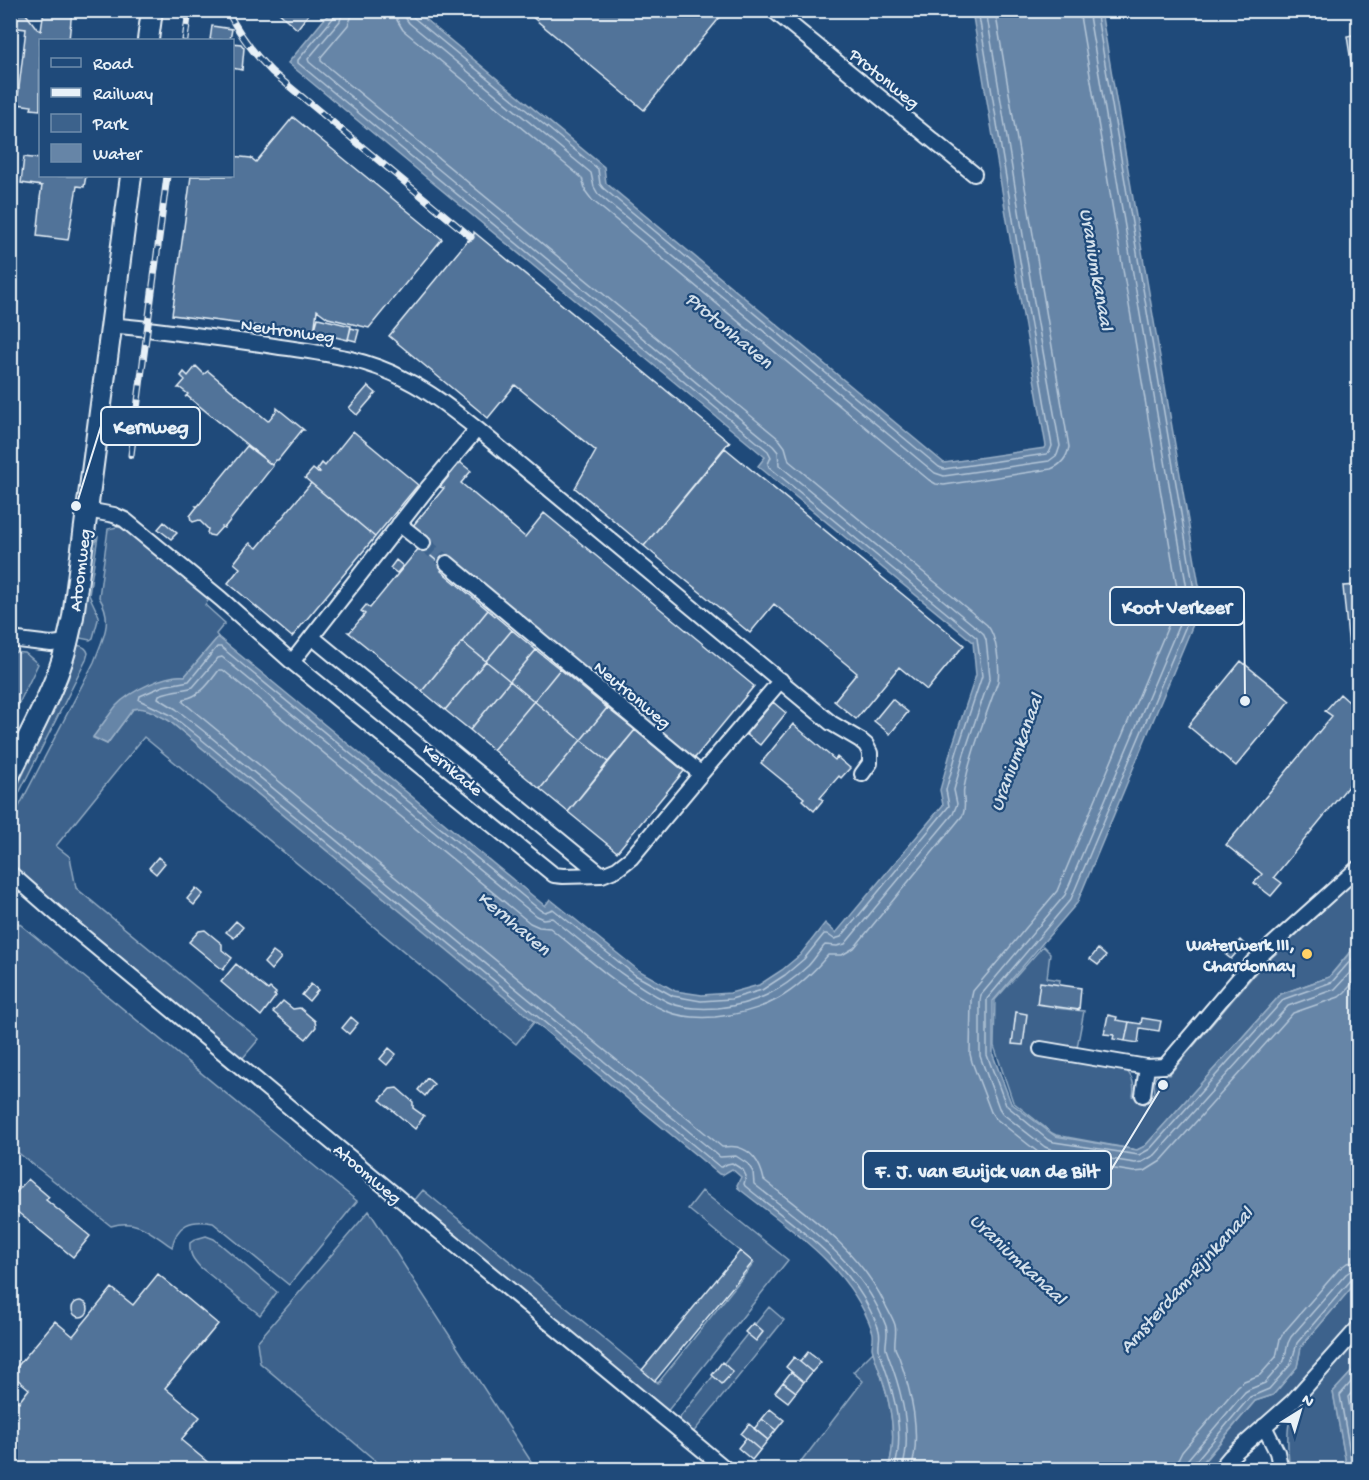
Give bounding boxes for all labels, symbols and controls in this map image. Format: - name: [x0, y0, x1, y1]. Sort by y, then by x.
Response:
- legend: [39, 39, 234, 177]
- street label: Protonweg: [843, 45, 923, 115]
- text: Road: [93, 55, 134, 76]
- text: Railway: [93, 85, 153, 106]
- text: Park: [92, 115, 129, 136]
- text: Water: [93, 145, 143, 166]
- water label: Uraniumkanaal: [1073, 207, 1117, 334]
- water label: Protonhaven: [679, 288, 777, 375]
- street label: Neutronweg: [239, 315, 336, 349]
- callout: Kernweg: [101, 407, 200, 445]
- text: Kernweg: [112, 418, 189, 441]
- street label: Atoomweg: [66, 528, 97, 613]
- callout: Koot Verkeer: [1110, 587, 1244, 625]
- text: Koot Verkeer: [1121, 598, 1234, 621]
- street label: Neutronweg: [588, 657, 674, 734]
- water label: Uraniumkanaal: [986, 690, 1051, 815]
- street label: Kernkade: [417, 740, 487, 802]
- water label: Kernhaven: [471, 887, 554, 962]
- place label: Waterwerk III, Chardonnay: [1185, 936, 1295, 978]
- marker: Waterwerk III, Chardonnay: [1300, 947, 1314, 961]
- street label: Atoomweg: [328, 1140, 405, 1210]
- callout: F. J. van Ewijck van de Bilt: [863, 1151, 1111, 1189]
- text: F. J. van Ewijck van de Bilt: [874, 1162, 1101, 1185]
- water label: Amsterdam-Rijnkanaal: [1116, 1202, 1260, 1359]
- water label: Uraniumkanaal: [964, 1210, 1071, 1312]
- north arrow: [1270, 1381, 1330, 1441]
- text: N: [1297, 1391, 1317, 1413]

